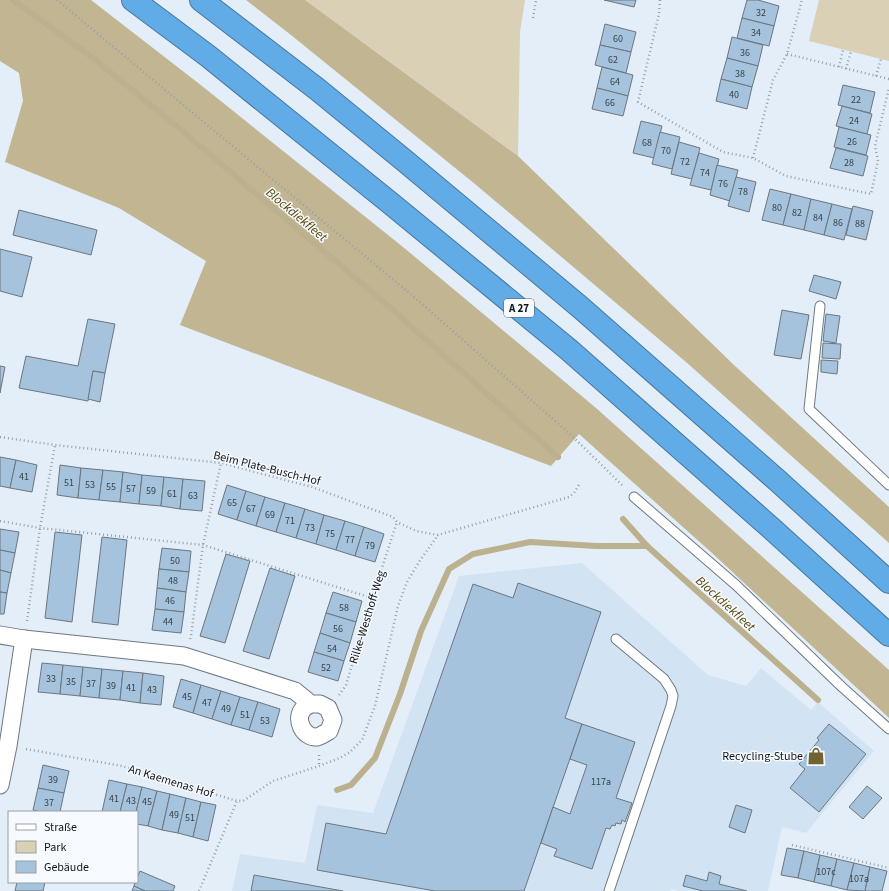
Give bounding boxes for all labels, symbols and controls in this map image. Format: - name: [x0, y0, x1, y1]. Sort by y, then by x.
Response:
- house number: 32: [756, 6, 766, 20]
- house number: 34: [751, 26, 761, 40]
- house number: 60: [613, 32, 623, 46]
- house number: 36: [740, 46, 750, 60]
- house number: 62: [608, 53, 618, 67]
- house number: 38: [735, 67, 745, 81]
- house number: 64: [610, 75, 620, 89]
- house number: 40: [729, 88, 739, 102]
- house number: 22: [851, 93, 861, 107]
- house number: 66: [605, 96, 615, 110]
- house number: 24: [849, 114, 859, 128]
- house number: 26: [847, 135, 857, 149]
- house number: 68: [642, 136, 652, 150]
- house number: 70: [661, 144, 671, 158]
- house number: 72: [680, 155, 690, 169]
- house number: 28: [844, 156, 854, 170]
- house number: 74: [700, 166, 710, 180]
- house number: 76: [718, 177, 728, 191]
- water label: Blockdiekfleet: [262, 184, 331, 246]
- house number: 78: [738, 185, 748, 199]
- house number: 80: [772, 201, 782, 215]
- house number: 82: [792, 206, 802, 220]
- house number: 84: [813, 211, 823, 225]
- house number: 86: [833, 216, 843, 230]
- house number: 88: [855, 217, 865, 231]
- road number: A 27: [504, 299, 534, 317]
- street label: Beim Plate-Busch-Hof: [212, 447, 323, 490]
- house number: 41: [19, 470, 29, 484]
- house number: 51: [64, 476, 74, 490]
- house number: 53: [85, 478, 95, 492]
- house number: 55: [106, 480, 116, 494]
- house number: 57: [126, 482, 136, 496]
- house number: 59: [146, 484, 156, 498]
- house number: 61: [167, 487, 177, 501]
- house number: 63: [188, 489, 198, 503]
- house number: 65: [227, 496, 237, 510]
- house number: 67: [246, 502, 256, 516]
- house number: 69: [265, 508, 275, 522]
- house number: 71: [285, 514, 295, 528]
- house number: 73: [305, 521, 315, 535]
- house number: 75: [325, 527, 335, 541]
- house number: 77: [345, 533, 355, 547]
- house number: 79: [365, 539, 375, 553]
- house number: 50: [170, 554, 180, 568]
- street label: Rilke-Westhoff-Weg: [345, 568, 390, 666]
- water label: Blockdiekfleet: [692, 572, 760, 636]
- house number: 48: [168, 574, 178, 588]
- house number: 46: [165, 594, 175, 608]
- house number: 58: [339, 601, 349, 615]
- house number: 44: [163, 615, 173, 629]
- house number: 56: [333, 622, 343, 636]
- house number: 54: [327, 642, 337, 656]
- house number: 52: [321, 661, 331, 675]
- house number: 33: [46, 672, 56, 686]
- house number: 35: [66, 675, 76, 689]
- house number: 37: [86, 677, 96, 691]
- house number: 39: [106, 679, 116, 693]
- house number: 41: [126, 681, 136, 695]
- house number: 43: [147, 683, 157, 697]
- house number: 45: [182, 690, 192, 704]
- house number: 47: [202, 696, 212, 710]
- house number: 49: [221, 702, 231, 716]
- house number: 51: [240, 708, 250, 722]
- house number: 53: [260, 714, 270, 728]
- shop icon: Recycling-Stube: [806, 746, 826, 766]
- place label: Recycling-Stube: [722, 748, 803, 765]
- street label: An Kaemenas Hof: [126, 760, 216, 803]
- house number: 39: [48, 773, 58, 787]
- house number: 117a: [591, 775, 611, 789]
- house number: 41: [109, 792, 119, 806]
- house number: 43: [126, 794, 136, 808]
- house number: 45: [142, 795, 152, 809]
- house number: 37: [44, 796, 54, 810]
- house number: 49: [169, 808, 179, 822]
- legend: [8, 811, 138, 883]
- house number: 51: [185, 811, 195, 825]
- text: Straße: [44, 819, 77, 836]
- text: Park: [44, 839, 66, 856]
- text: Gebäude: [44, 859, 89, 876]
- house number: 107c: [816, 865, 836, 879]
- house number: 107a: [849, 872, 869, 886]

